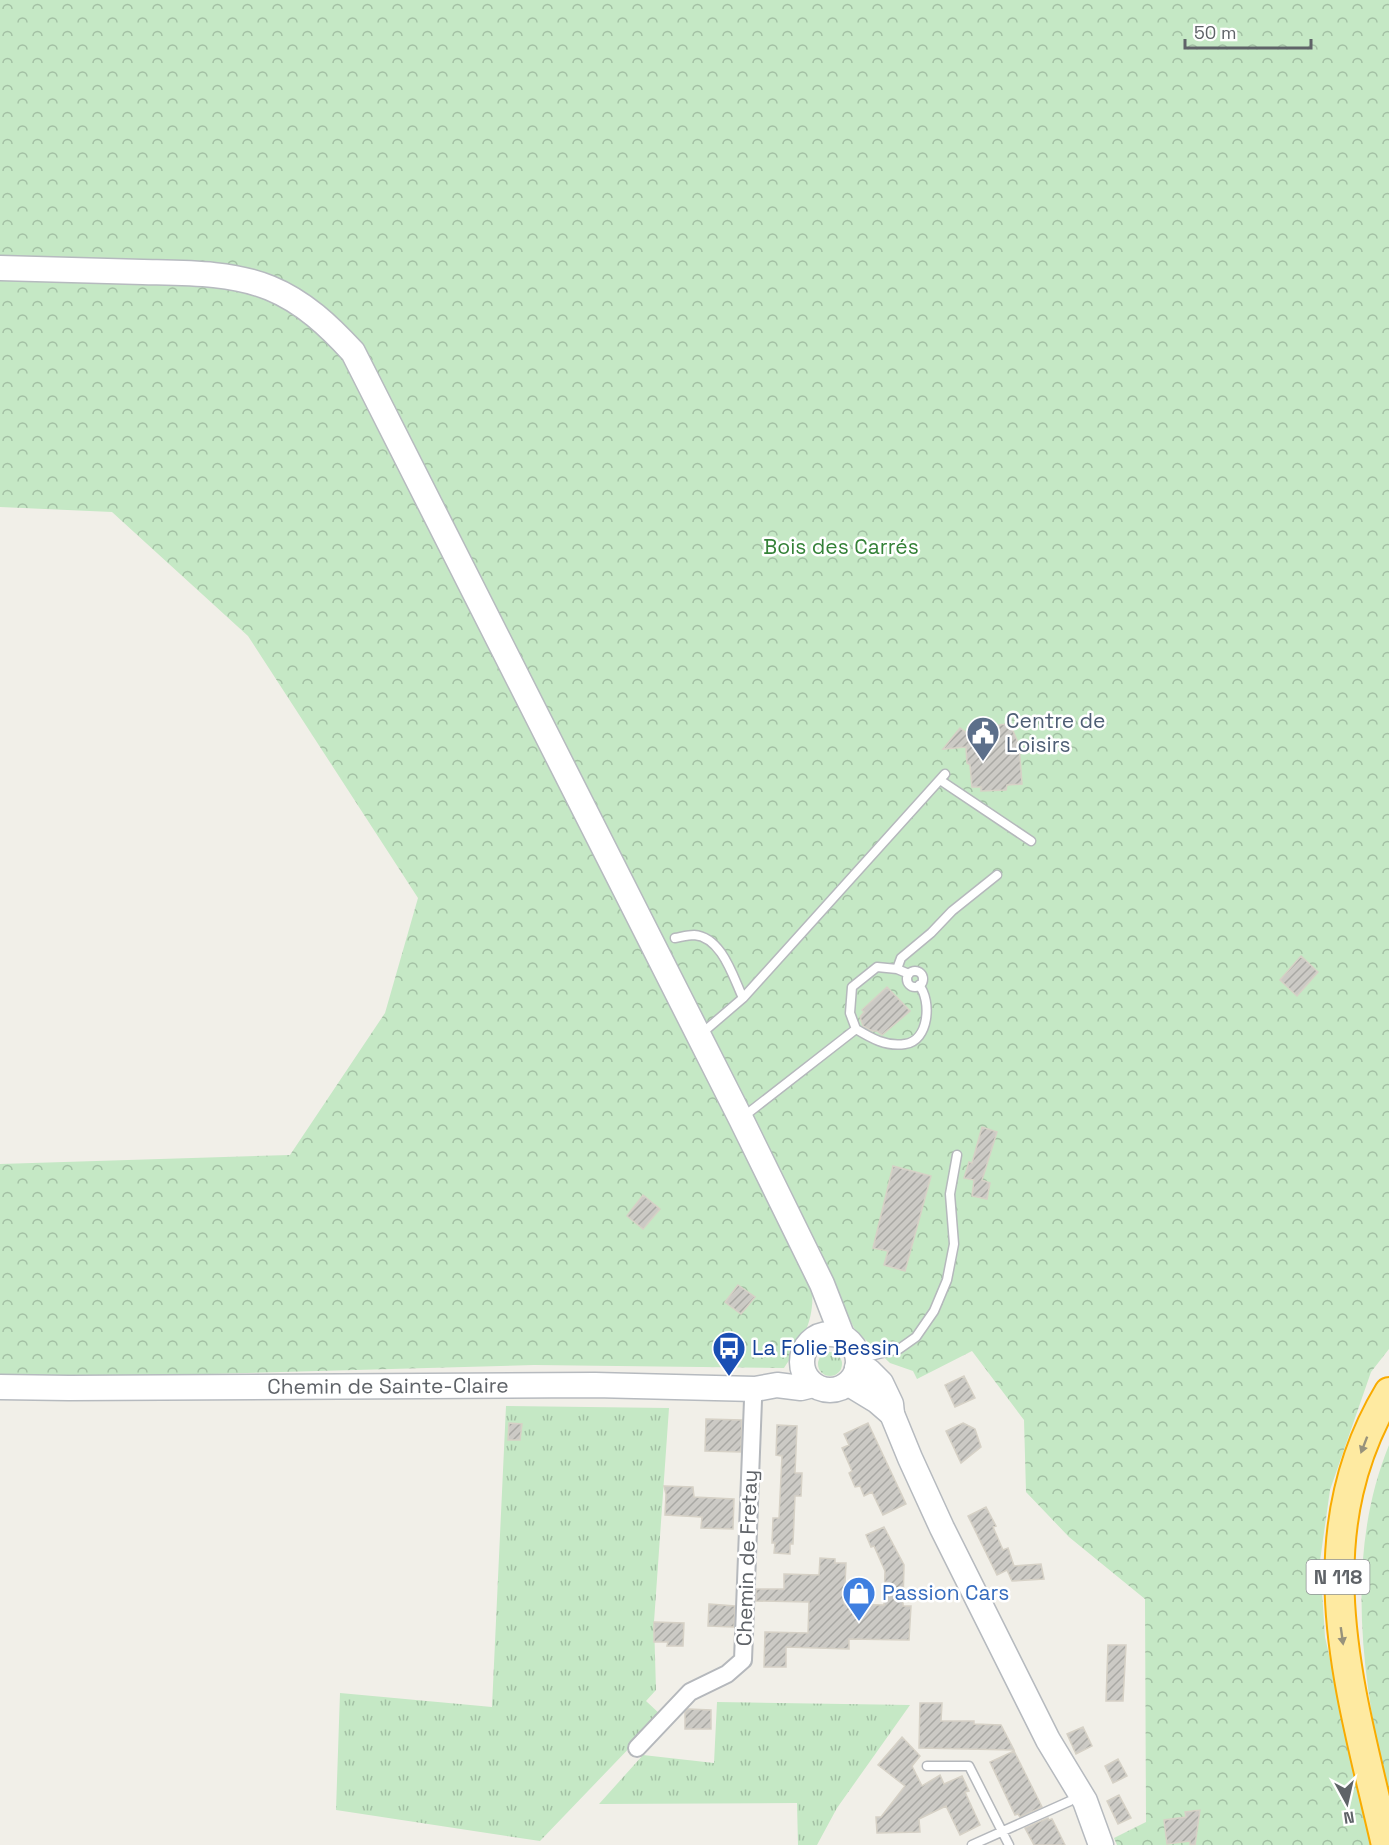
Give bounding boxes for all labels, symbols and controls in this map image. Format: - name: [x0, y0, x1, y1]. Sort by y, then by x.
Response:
- scale bar: [1185, 12, 1311, 50]
- text: 50 m: [1194, 21, 1236, 44]
- park label: Bois des Carrés: [763, 533, 919, 560]
- place label: Centre de Loisirs: [1006, 707, 1105, 758]
- public building icon: Centre de Loisirs: [965, 715, 1001, 762]
- bus stop icon: La Folie Bessin: [711, 1330, 747, 1377]
- place label: La Folie Bessin: [752, 1334, 900, 1361]
- street label: Chemin de Sainte-Claire: [267, 1371, 509, 1400]
- one-way arrow: [1359, 1436, 1368, 1454]
- street label: Chemin de Fretay: [730, 1469, 763, 1647]
- road number: N 118: [1306, 1560, 1370, 1594]
- shop icon: Passion Cars: [841, 1575, 877, 1622]
- place label: Passion Cars: [882, 1579, 1009, 1606]
- one-way arrow: [1337, 1627, 1347, 1646]
- north arrow: [1317, 1773, 1377, 1833]
- text: N: [1342, 1806, 1356, 1829]

